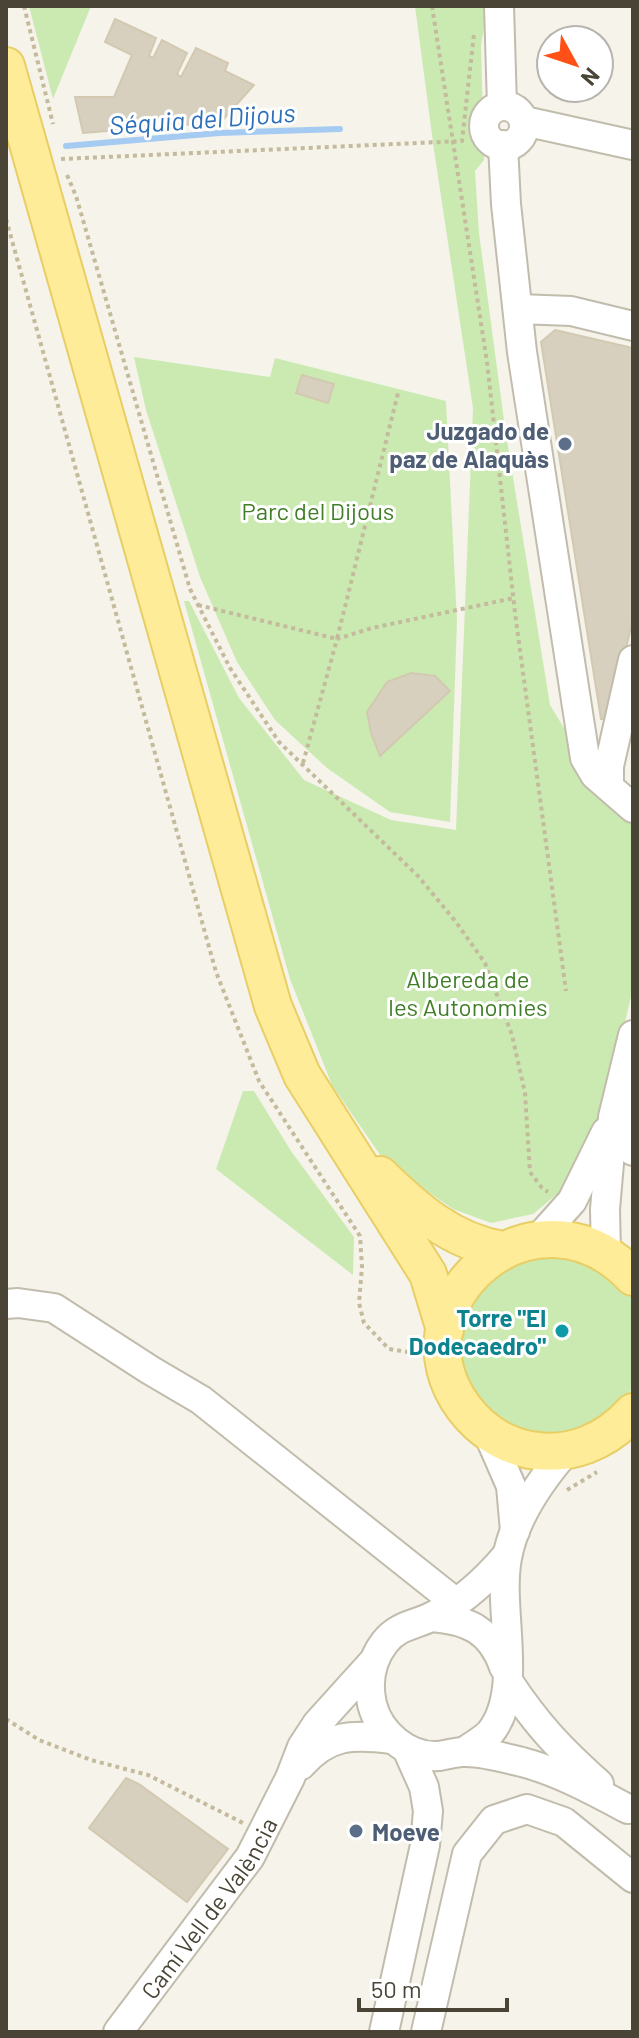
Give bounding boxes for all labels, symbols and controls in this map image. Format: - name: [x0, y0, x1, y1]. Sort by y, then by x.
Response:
- north arrow: [535, 24, 615, 104]
- text: N: [576, 64, 606, 91]
- water label: Séquia del Dijous: [108, 96, 296, 140]
- place label: Juzgado de paz de Alaquàs: [389, 416, 549, 473]
- marker: Juzgado de paz de Alaquàs: [556, 435, 574, 453]
- park label: Parc del Dijous: [242, 496, 394, 525]
- park label: Albereda de les Autonomies: [388, 964, 548, 1021]
- place label: Torre "El Dodecaedro": [409, 1303, 546, 1360]
- marker: Torre "El Dodecaedro": [553, 1322, 571, 1340]
- street label: Camí Vell de València: [134, 1812, 282, 2004]
- place label: Moeve: [372, 1817, 440, 1846]
- marker: Moeve: [347, 1822, 365, 1840]
- scale bar: [359, 1962, 507, 2012]
- text: 50 m: [371, 1974, 422, 2003]

